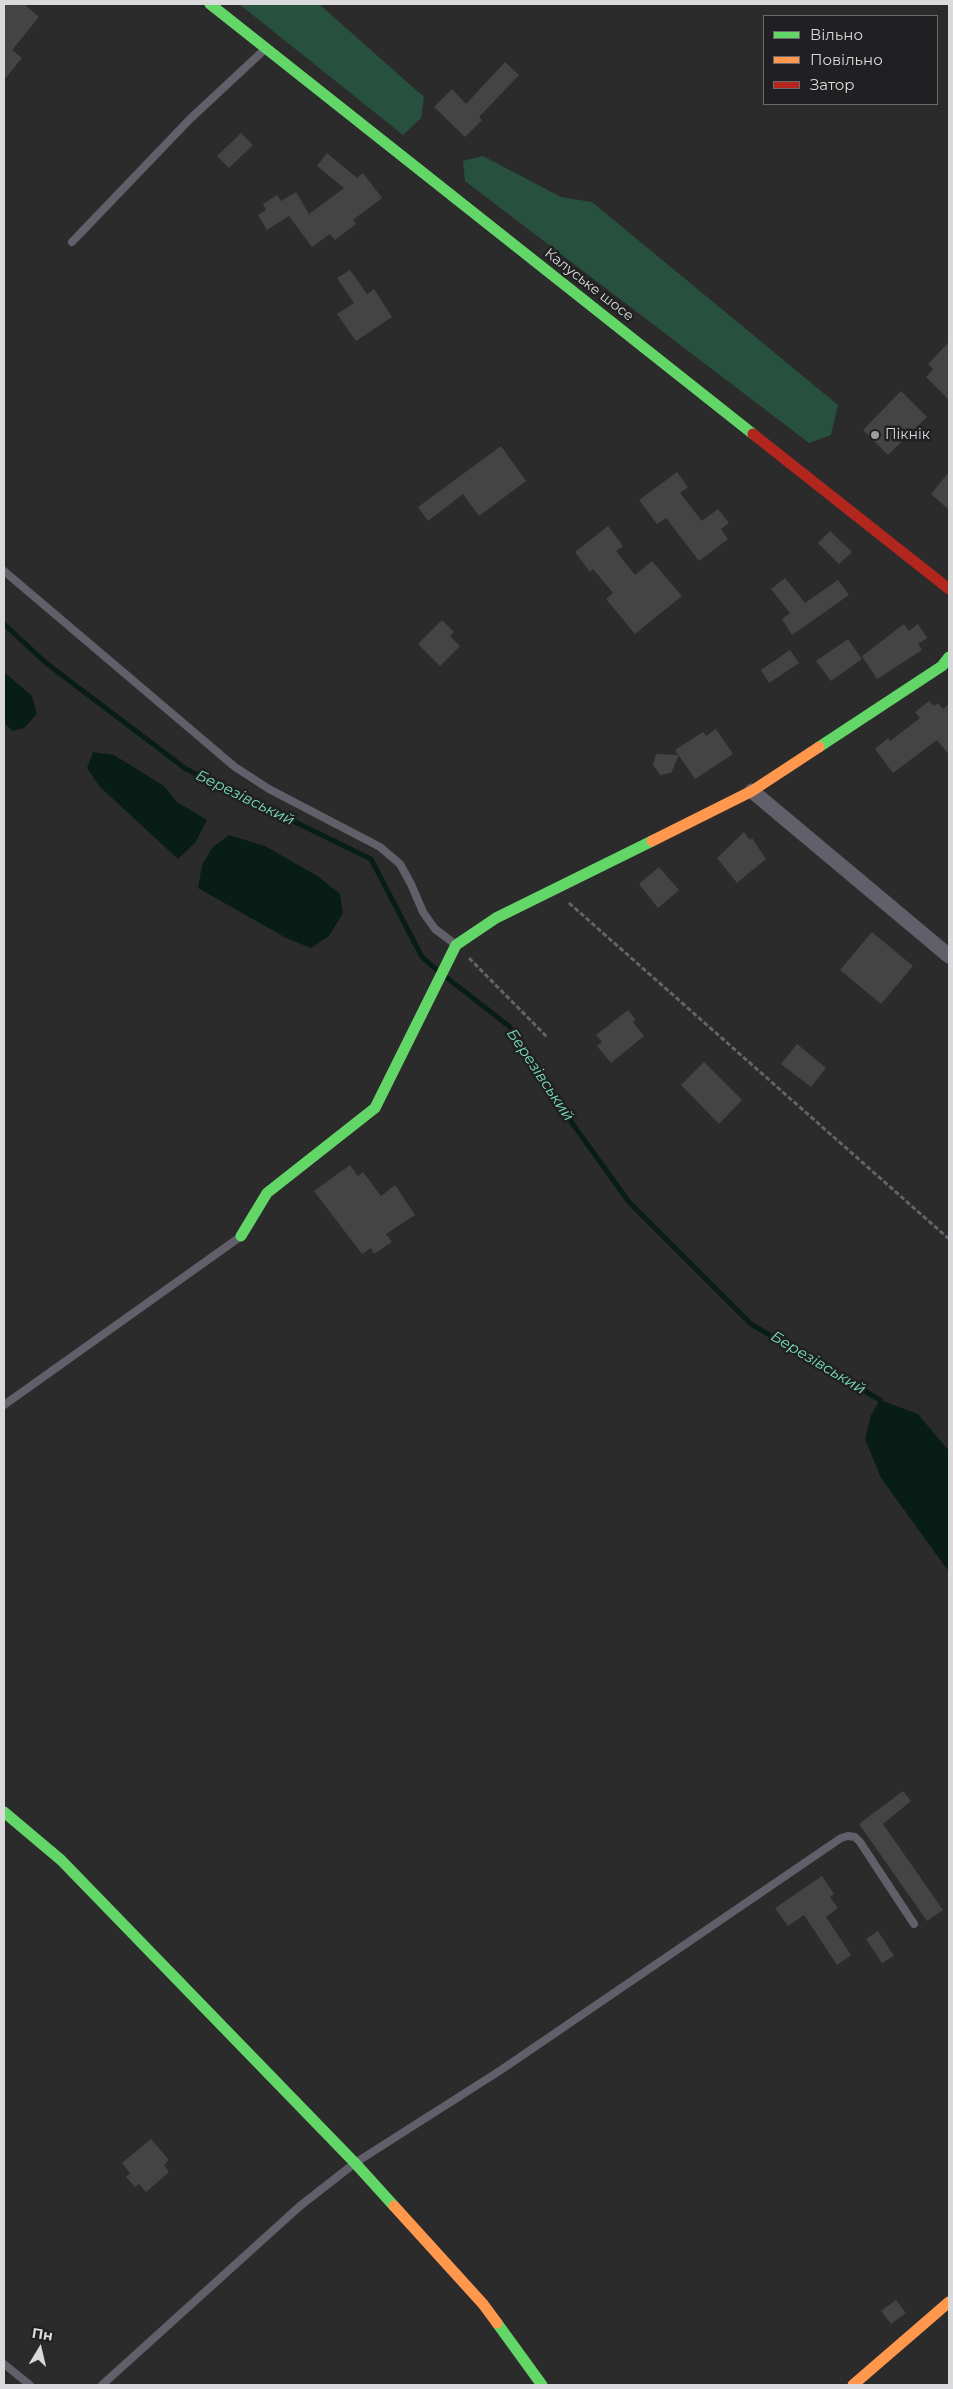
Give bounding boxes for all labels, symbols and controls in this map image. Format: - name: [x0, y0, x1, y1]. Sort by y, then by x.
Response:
- legend: [763, 15, 938, 105]
- text: Вільно: [810, 25, 863, 44]
- text: Повільно: [810, 50, 883, 69]
- text: Затор: [810, 75, 855, 94]
- street label: Калуське шосе: [541, 245, 637, 325]
- place label: Пікнік: [885, 427, 930, 443]
- marker: Пікнік: [869, 429, 881, 441]
- water label: Березівський: [193, 766, 297, 830]
- water label: Березівський: [502, 1025, 578, 1125]
- water label: Березівський: [767, 1328, 869, 1398]
- north arrow: [15, 2324, 65, 2374]
- text: Пн: [31, 2324, 54, 2345]

